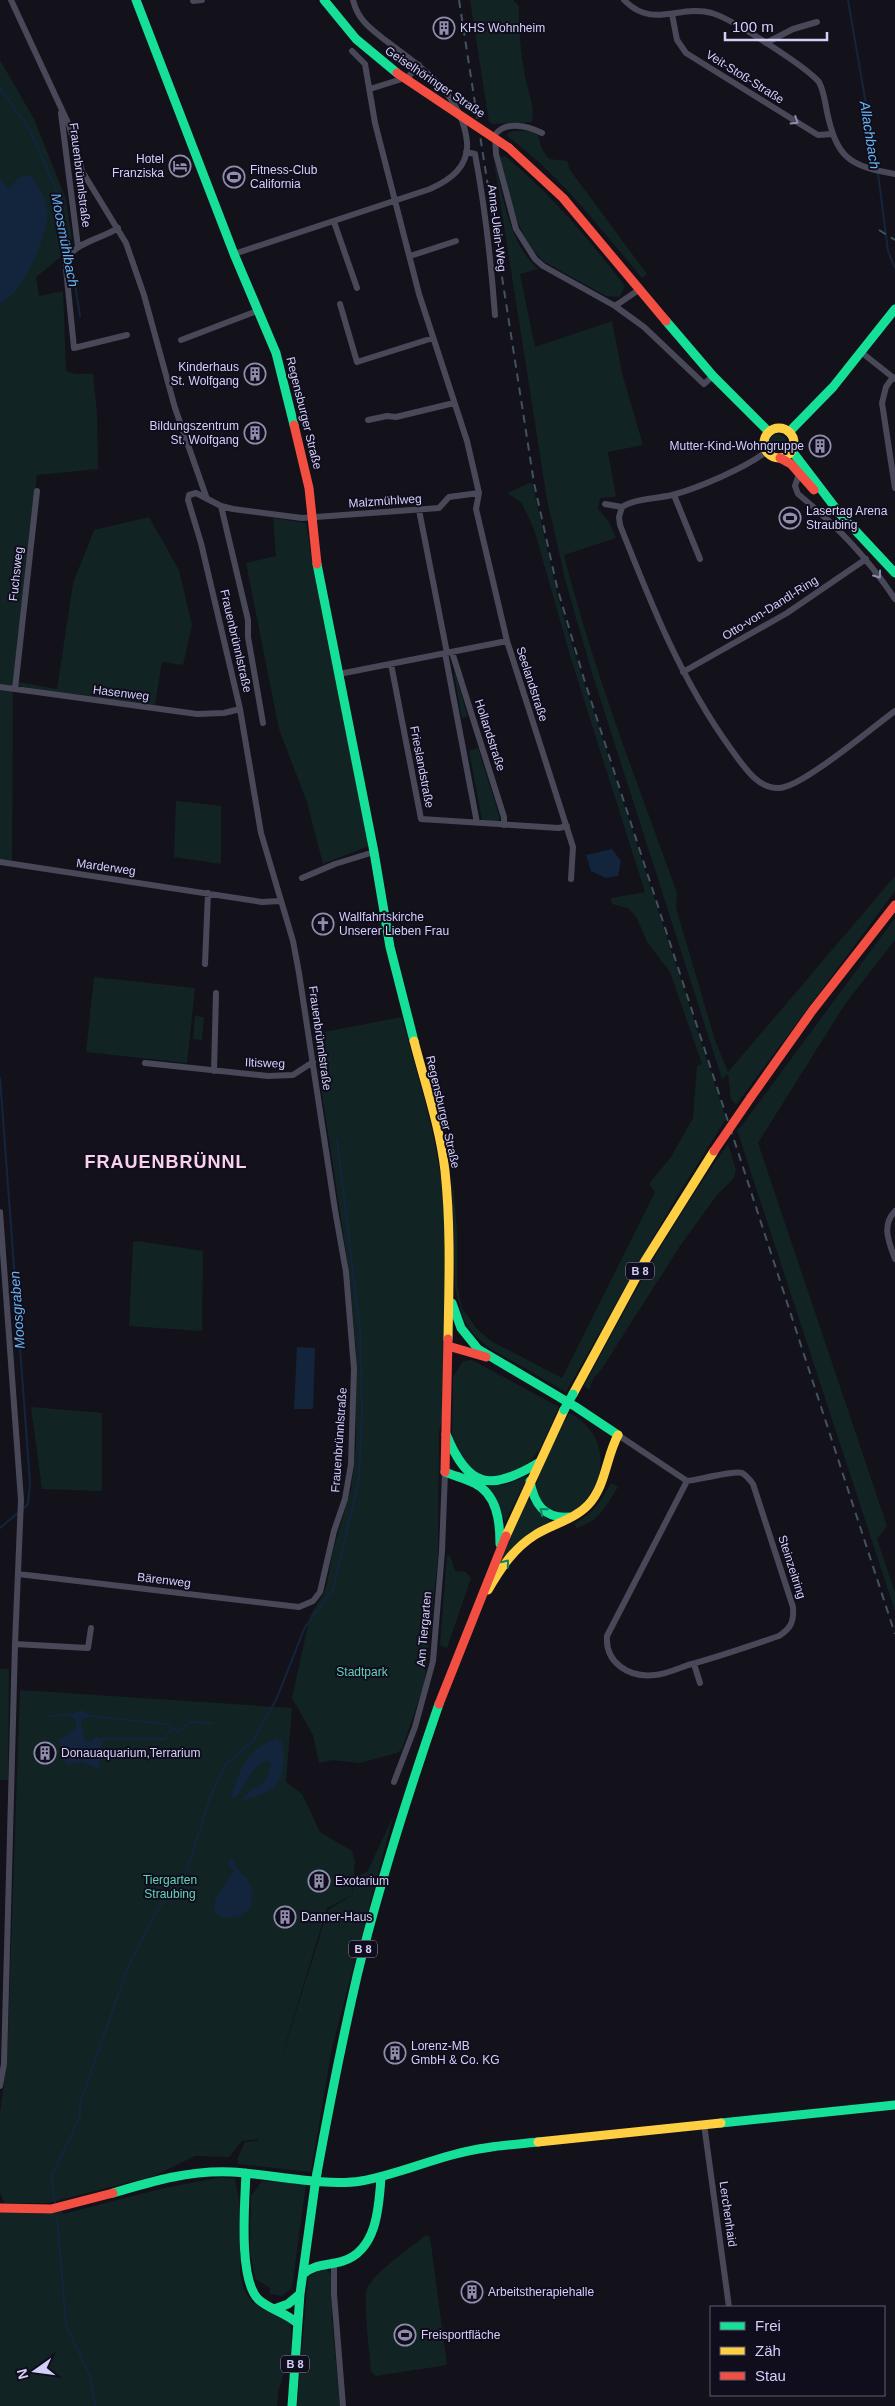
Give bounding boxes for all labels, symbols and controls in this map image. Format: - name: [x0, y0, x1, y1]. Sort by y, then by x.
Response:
- scale bar: [725, 10, 828, 42]
- building icon: KHS Wohnheim: [432, 16, 456, 40]
- text: 100 m: [732, 18, 774, 35]
- place label: KHS Wohnheim: [460, 21, 545, 35]
- street label: Geiselhöringer Straße: [382, 43, 488, 121]
- street label: Veit-Stoß-Straße: [703, 47, 787, 107]
- water label: Allachbach: [857, 99, 883, 170]
- one-way arrow: [790, 115, 799, 125]
- street label: Frauenbrünnlstraße: [67, 122, 93, 228]
- place label: Hotel Franziska: [112, 152, 164, 180]
- hotel icon: Hotel Franziska: [168, 154, 192, 178]
- place label: Fitness-Club California: [250, 163, 318, 191]
- sports icon: Fitness-Club California: [222, 165, 246, 189]
- street label: Anna-Ulein-Weg: [485, 184, 509, 272]
- water label: Moosmühlbach: [48, 192, 82, 288]
- street label: Regensburger Straße: [283, 355, 325, 471]
- place label: Kinderhaus St. Wolfgang: [171, 360, 239, 388]
- building icon: Kinderhaus St. Wolfgang: [243, 362, 267, 386]
- place label: Bildungszentrum St. Wolfgang: [150, 419, 239, 447]
- building icon: Bildungszentrum St. Wolfgang: [243, 421, 267, 445]
- building icon: Mutter-Kind-Wohngruppe: [808, 434, 832, 458]
- place label: Mutter-Kind-Wohngruppe: [669, 439, 804, 453]
- street label: Malzmühlweg: [348, 491, 422, 511]
- place label: Lasertag Arena Straubing: [806, 504, 888, 532]
- sports icon: Lasertag Arena Straubing: [778, 506, 802, 530]
- street label: Fuchsweg: [6, 546, 26, 602]
- one-way arrow: [872, 569, 881, 579]
- street label: Otto-von-Dandl-Ring: [720, 573, 820, 643]
- street label: Frauenbrünnlstraße: [217, 588, 255, 694]
- street label: Seelandstraße: [513, 645, 551, 724]
- street label: Hasenweg: [92, 683, 150, 703]
- street label: Hollandstraße: [472, 697, 508, 773]
- street label: Frieslandstraße: [407, 725, 437, 810]
- street label: Marderweg: [75, 856, 137, 878]
- place label: Wallfahrtskirche Unserer Lieben Frau: [339, 910, 449, 938]
- church icon: Wallfahrtskirche Unserer Lieben Frau: [311, 912, 335, 936]
- street label: Frauenbrünnlstraße: [306, 985, 334, 1091]
- street label: Regensburger Straße: [423, 1054, 463, 1170]
- street label: Iltisweg: [245, 1055, 285, 1071]
- district label: FRAUENBRÜNNL: [85, 1152, 248, 1172]
- road number: B 8: [626, 1262, 654, 1280]
- water label: Moosgraben: [6, 1270, 28, 1349]
- street label: Frauenbrünnlstraße: [328, 1387, 350, 1493]
- one-way arrow: [540, 1507, 549, 1516]
- street label: Steinzeitring: [775, 1533, 809, 1601]
- one-way arrow: [500, 1560, 508, 1569]
- street label: Bärenweg: [136, 1570, 192, 1590]
- street label: Am Tiergarten: [414, 1591, 434, 1667]
- park label: Stadtpark: [336, 1665, 389, 1679]
- building icon: Donauaquarium,Terrarium: [33, 1741, 57, 1765]
- place label: Donauaquarium,Terrarium: [61, 1746, 200, 1760]
- building icon: Exotarium: [307, 1869, 331, 1893]
- park label: Tiergarten Straubing: [143, 1873, 197, 1901]
- place label: Exotarium: [335, 1874, 389, 1888]
- building icon: Danner-Haus: [273, 1905, 297, 1929]
- place label: Danner-Haus: [301, 1910, 372, 1924]
- road number: B 8: [349, 1940, 377, 1958]
- place label: Lorenz-MB GmbH & Co. KG: [411, 2039, 500, 2067]
- building icon: Lorenz-MB GmbH & Co. KG: [383, 2041, 407, 2065]
- street label: Lerchenhaid: [716, 2180, 740, 2248]
- building icon: Arbeitstherapiehalle: [460, 2280, 484, 2304]
- place label: Arbeitstherapiehalle: [488, 2285, 594, 2299]
- legend: [710, 2306, 885, 2396]
- text: Frei: [755, 2317, 781, 2334]
- sports icon: Freisportfläche: [393, 2323, 417, 2347]
- place label: Freisportfläche: [421, 2328, 501, 2342]
- text: Zäh: [755, 2342, 781, 2359]
- north arrow: [10, 2346, 60, 2396]
- road number: B 8: [281, 2356, 309, 2372]
- text: N: [13, 2367, 31, 2381]
- text: Stau: [755, 2367, 786, 2384]

